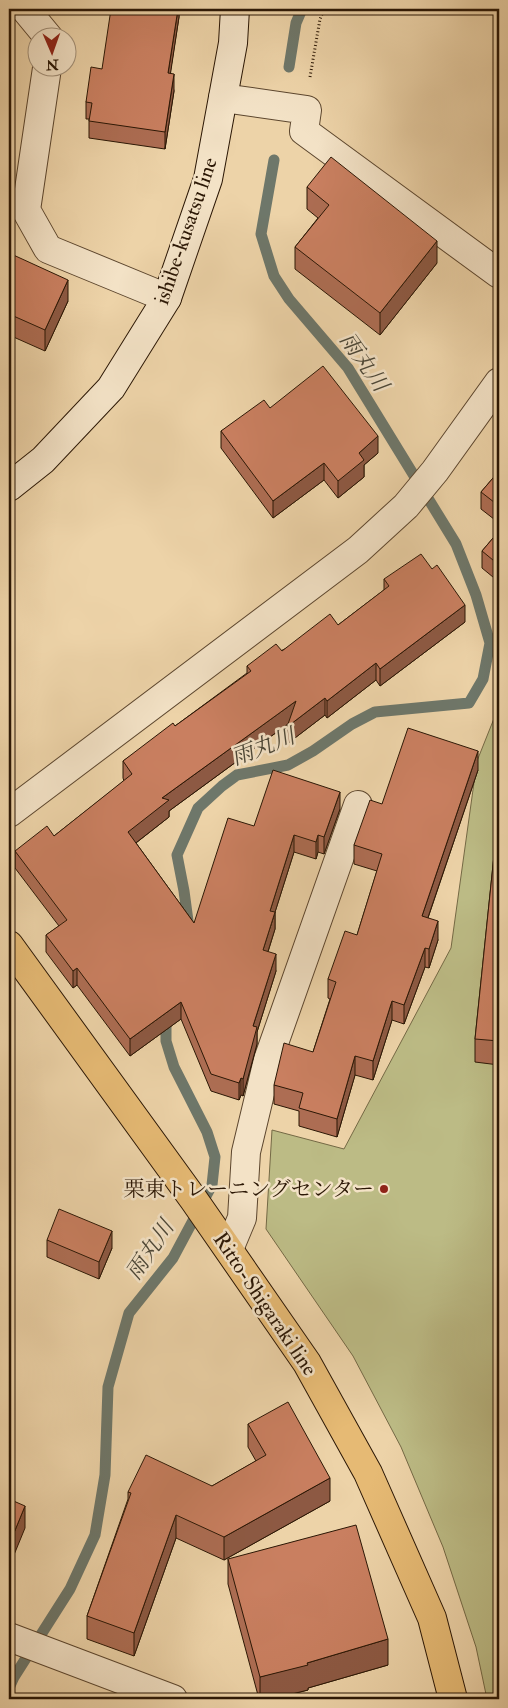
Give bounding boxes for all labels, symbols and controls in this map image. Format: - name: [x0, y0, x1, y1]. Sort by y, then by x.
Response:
- north arrow: [28, 28, 78, 78]
- text: N: [45, 56, 60, 73]
- street label: ishibe-kusatsu line: [148, 154, 224, 308]
- water label: 雨丸川: [334, 327, 396, 399]
- water label: 雨丸川: [227, 721, 301, 772]
- place label: 栗東トレーニングセンター: [123, 1176, 374, 1203]
- marker: 栗東トレーニングセンター: [378, 1183, 390, 1195]
- water label: 雨丸川: [120, 1213, 181, 1285]
- street label: Ritto-Shigaraki line: [207, 1227, 323, 1381]

